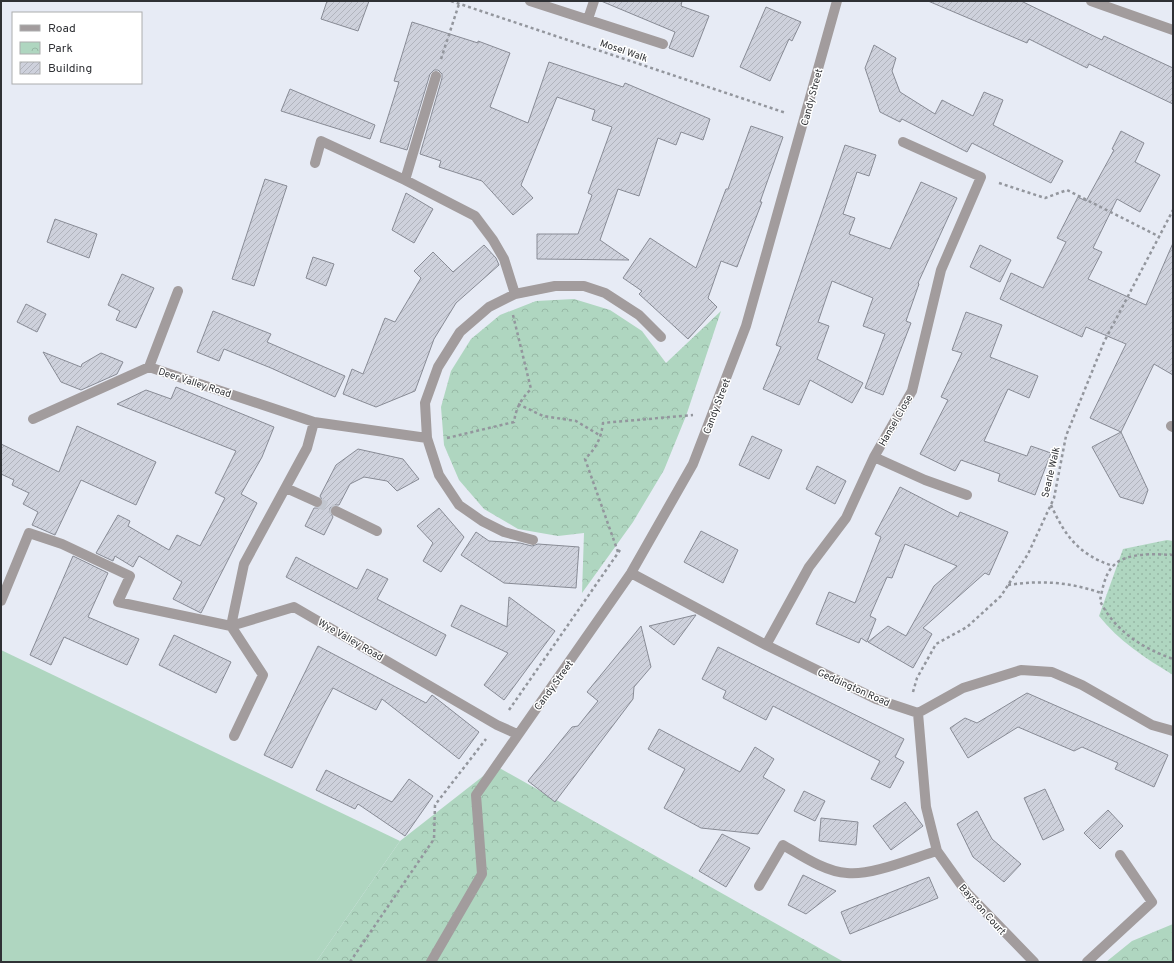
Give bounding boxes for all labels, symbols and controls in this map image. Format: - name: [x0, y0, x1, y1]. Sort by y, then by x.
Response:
- legend: [12, 12, 142, 84]
- text: Road: [48, 21, 76, 37]
- street label: Mosel Walk: [598, 37, 649, 66]
- text: Park: [48, 41, 73, 57]
- text: Building: [48, 61, 92, 77]
- street label: Candy Street: [799, 67, 826, 127]
- street label: Deer Valley Road: [156, 366, 233, 401]
- street label: Candy Street: [701, 377, 734, 436]
- street label: Hansel Close: [876, 393, 916, 449]
- street label: Searle Walk: [1039, 446, 1064, 499]
- street label: Wye Valley Road: [315, 616, 385, 664]
- street label: Candy Street: [532, 658, 577, 713]
- street label: Geddington Road: [815, 667, 892, 710]
- street label: Bayston Court: [956, 882, 1008, 938]

